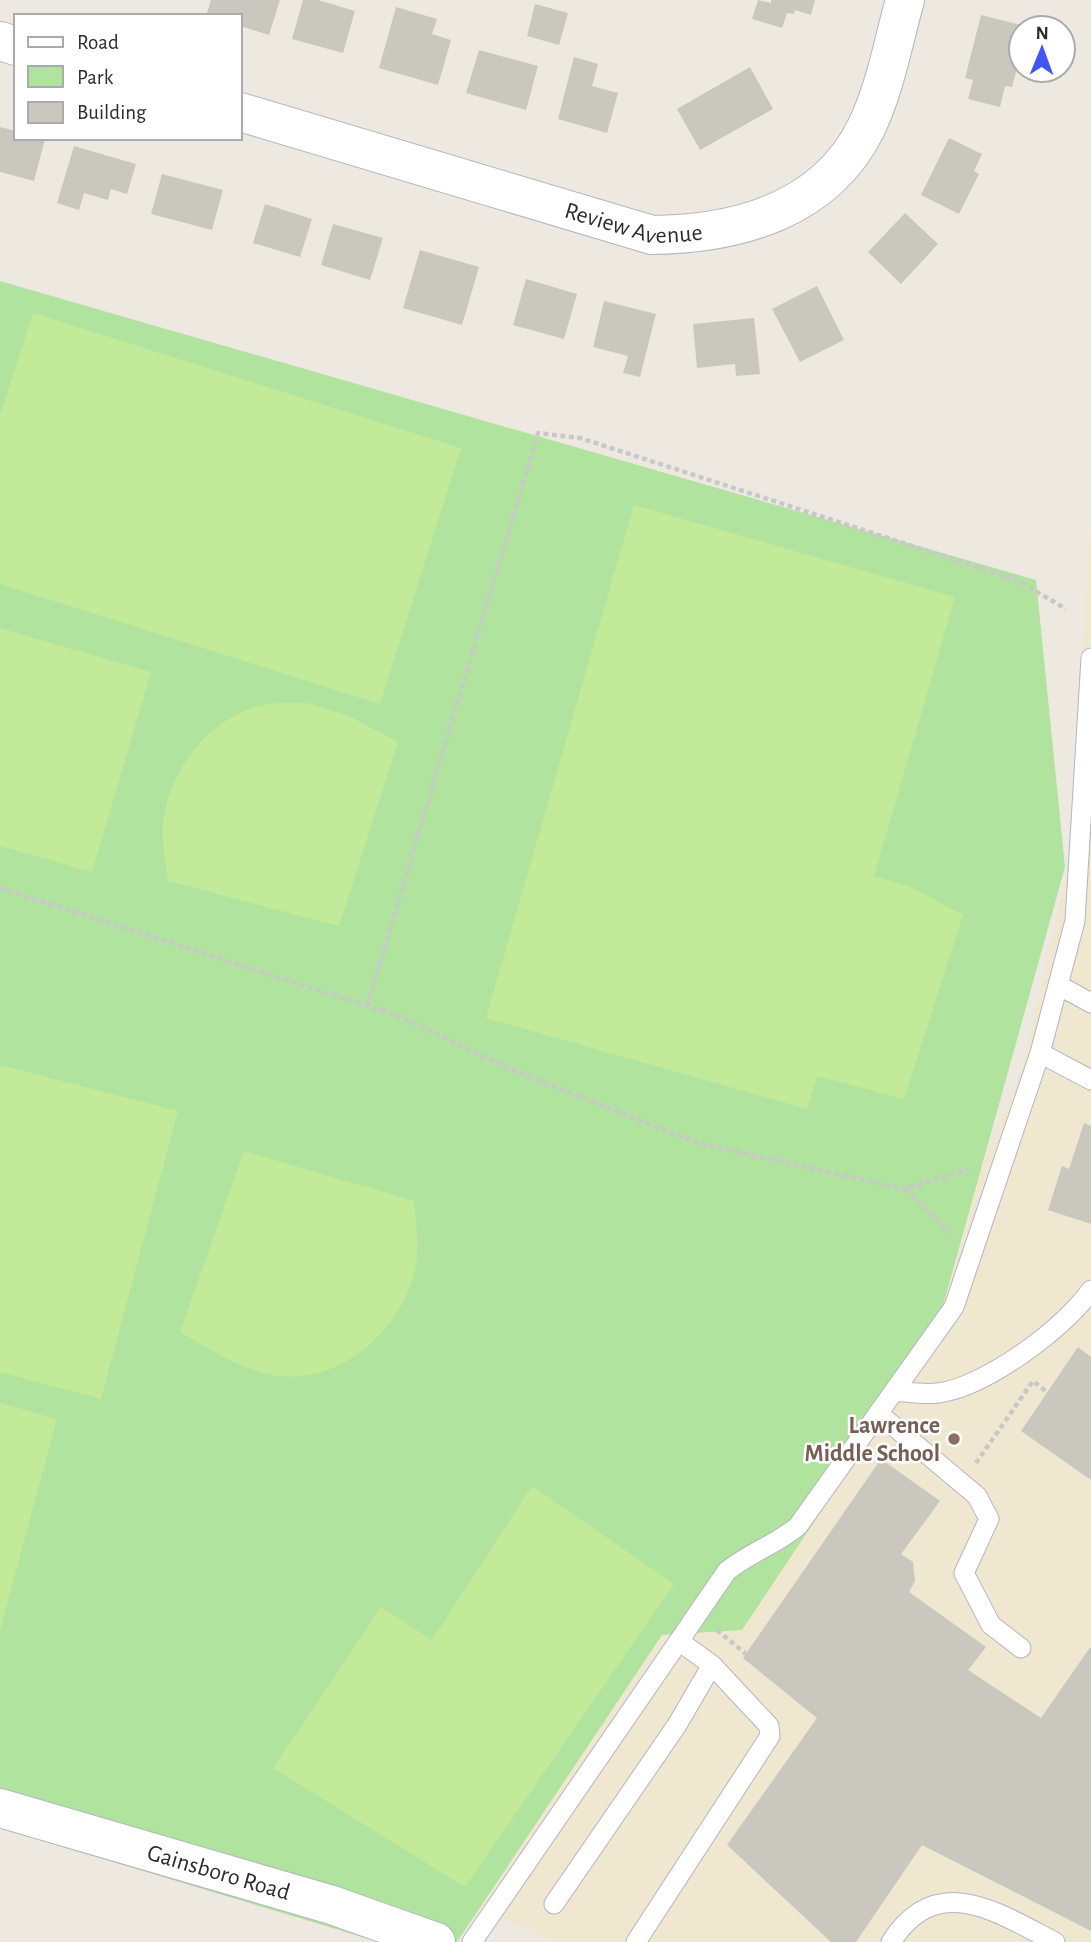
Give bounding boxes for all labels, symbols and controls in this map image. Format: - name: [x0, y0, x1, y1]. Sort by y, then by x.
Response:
- legend: [14, 14, 242, 140]
- north arrow: [1007, 14, 1077, 84]
- text: N: [1035, 24, 1049, 43]
- text: Road: [77, 32, 119, 53]
- text: Park: [77, 67, 114, 88]
- text: Building: [77, 102, 147, 123]
- street label: Review Avenue: [562, 199, 704, 249]
- place label: Lawrence Middle School: [805, 1414, 940, 1466]
- marker: Lawrence Middle School: [946, 1431, 962, 1447]
- street label: Gainsboro Road: [144, 1841, 293, 1905]

